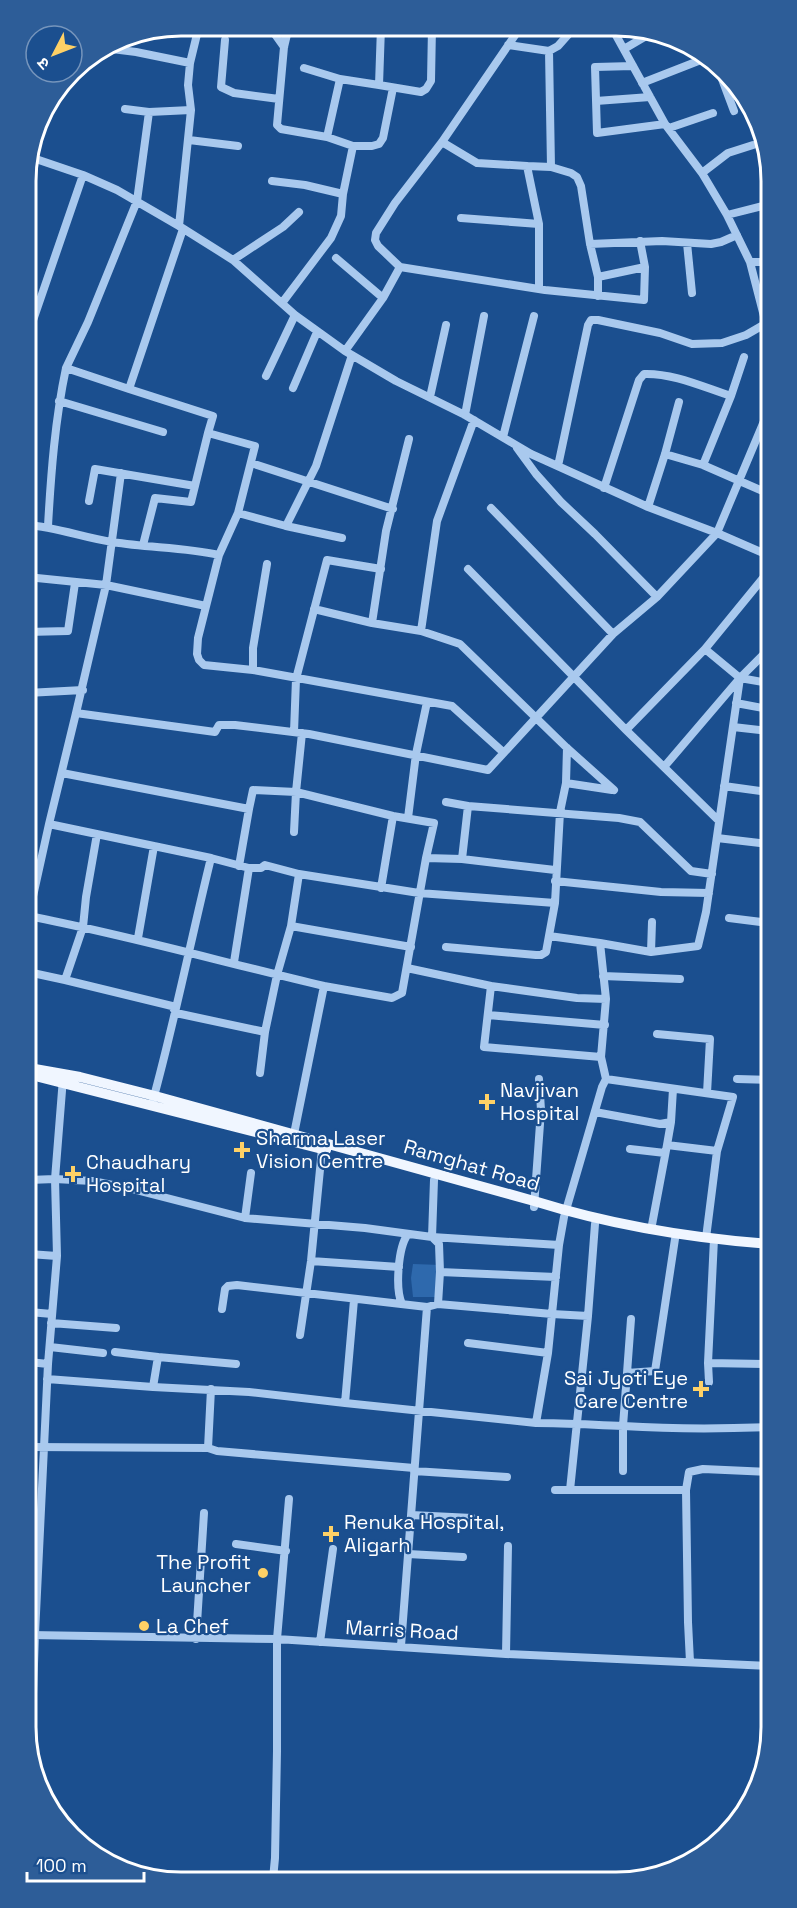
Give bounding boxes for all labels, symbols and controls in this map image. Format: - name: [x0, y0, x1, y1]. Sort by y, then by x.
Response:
- north arrow: [24, 24, 84, 84]
- text: उ: [32, 53, 54, 74]
- place label: Navjivan Hospital: [500, 1077, 579, 1126]
- marker: Navjivan Hospital: [478, 1093, 496, 1111]
- place label: Sharma Laser Vision Centre: [256, 1125, 386, 1174]
- street label: Ramghat Road: [401, 1133, 543, 1197]
- marker: Sharma Laser Vision Centre: [233, 1141, 251, 1159]
- place label: Chaudhary Hospital: [86, 1149, 191, 1198]
- marker: Chaudhary Hospital: [64, 1165, 82, 1183]
- place label: Sai Jyoti Eye Care Centre: [564, 1365, 688, 1414]
- marker: Sai Jyoti Eye Care Centre: [692, 1380, 710, 1398]
- place label: Renuka Hospital, Aligarh: [344, 1509, 504, 1558]
- marker: Renuka Hospital, Aligarh: [322, 1525, 340, 1543]
- place label: The Profit Launcher: [156, 1549, 251, 1598]
- marker: The Profit Launcher: [256, 1566, 270, 1580]
- place label: La Chef: [156, 1613, 229, 1639]
- street label: Marris Road: [345, 1614, 459, 1646]
- marker: La Chef: [137, 1619, 151, 1633]
- scale bar: [27, 1845, 144, 1883]
- text: 100 m: [36, 1854, 87, 1877]

